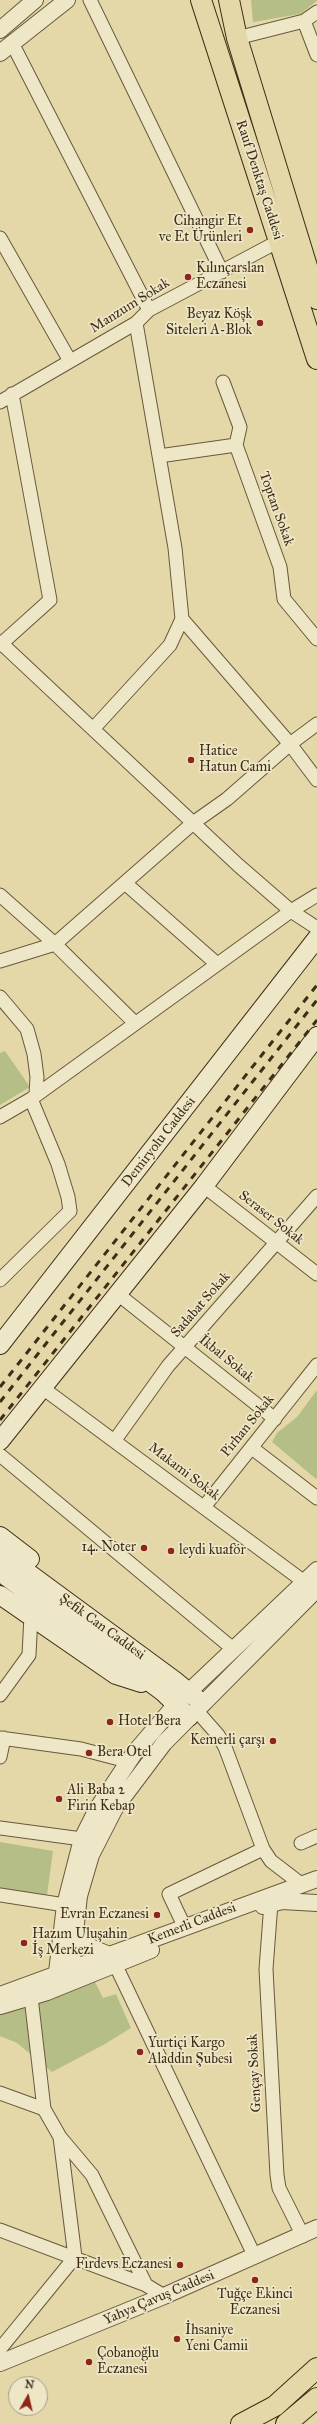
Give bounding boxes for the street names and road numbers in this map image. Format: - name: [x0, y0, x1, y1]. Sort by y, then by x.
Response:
- street label: Rauf Denktaş Caddesi: [232, 118, 286, 242]
- street label: Manzum Sokak: [87, 275, 173, 337]
- street label: Toptan Sokak: [255, 469, 297, 549]
- street label: Demiryolu Caddesi: [119, 1094, 199, 1190]
- street label: Seraser Sokak: [235, 1187, 307, 1249]
- street label: Sadabat Sokak: [168, 1269, 234, 1341]
- street label: İkbal Sokak: [195, 1332, 257, 1386]
- street label: Pirhan Sokak: [218, 1391, 278, 1461]
- street label: Makami Sokak: [145, 1440, 223, 1504]
- street label: Şefik Can Caddesi: [56, 1590, 148, 1664]
- street label: Kemerli Caddesi: [145, 1899, 239, 1949]
- street label: Gençay Sokak: [245, 2033, 265, 2113]
- street label: Yahya Çavuş Caddesi: [101, 2267, 217, 2329]

